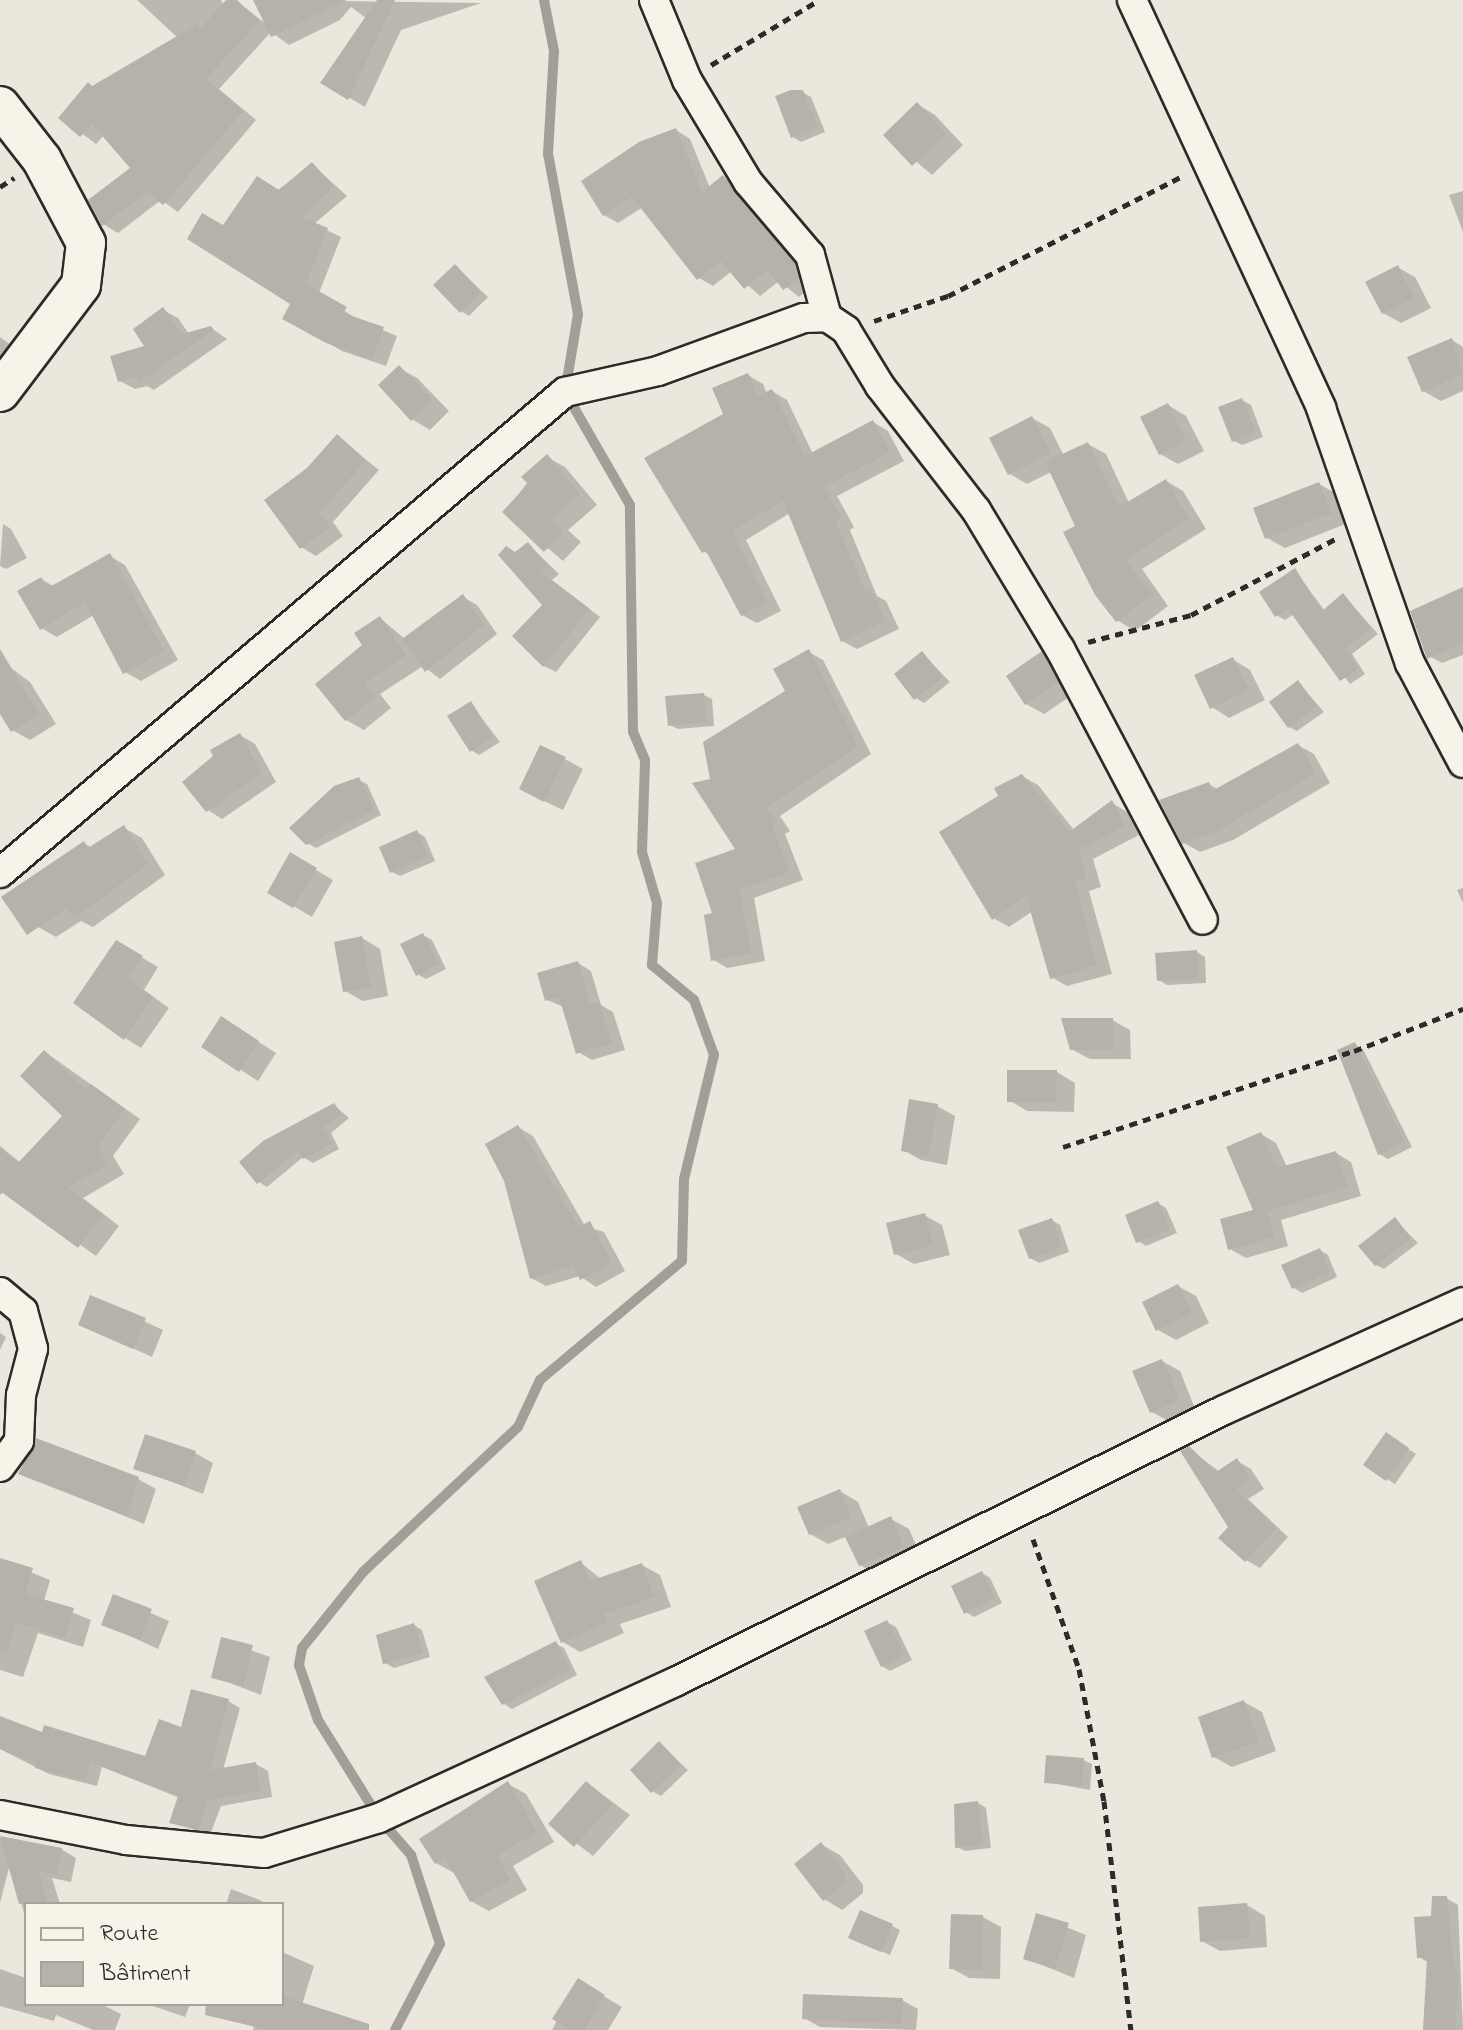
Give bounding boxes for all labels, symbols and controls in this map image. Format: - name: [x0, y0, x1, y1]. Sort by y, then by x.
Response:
- legend: [24, 1902, 284, 2006]
- text: Route: [100, 1917, 158, 1952]
- text: Bâtiment: [100, 1957, 191, 1992]

